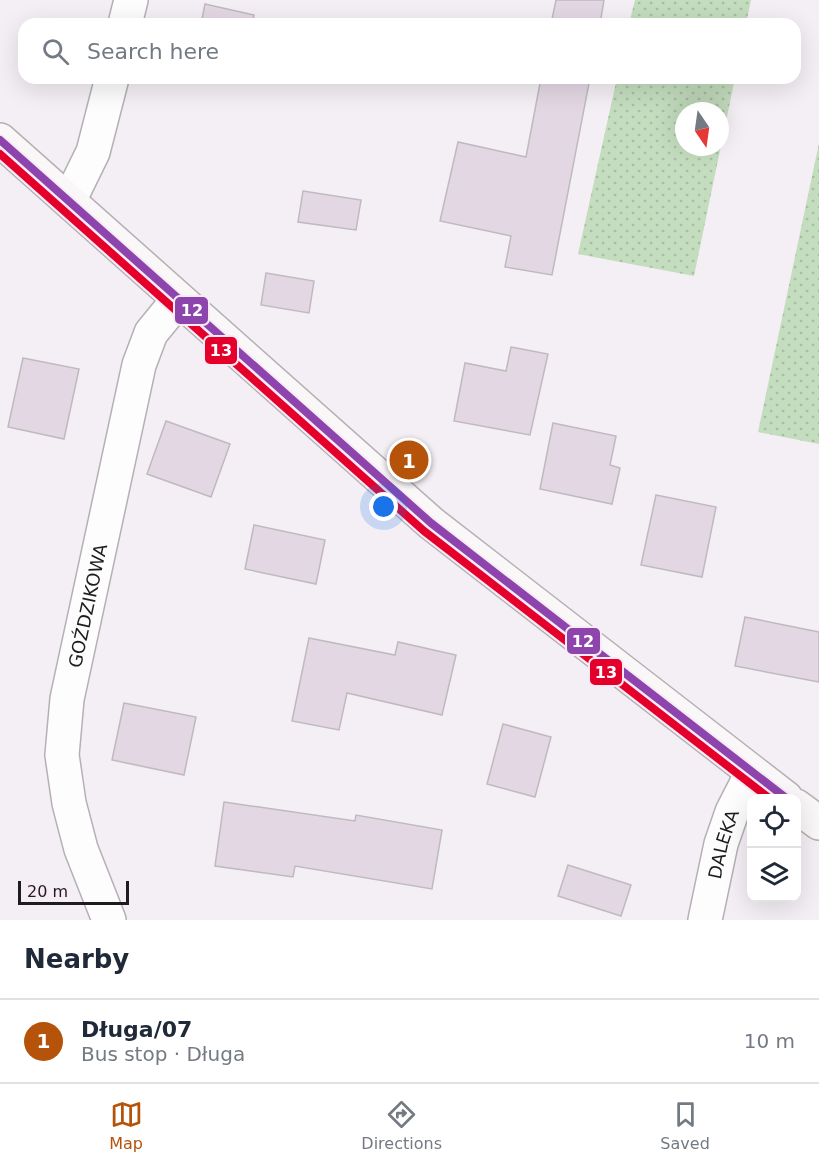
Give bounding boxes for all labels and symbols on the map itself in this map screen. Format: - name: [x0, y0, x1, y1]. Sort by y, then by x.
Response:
- north arrow: [675, 102, 729, 156]
- line badge: 12: [174, 296, 209, 325]
- text: 12: [181, 301, 203, 320]
- line badge: 13: [204, 336, 238, 365]
- text: 13: [210, 341, 232, 360]
- pin: 1: [390, 438, 428, 482]
- your location: [369, 492, 398, 521]
- street label: GOŹDZIKOWA: [64, 541, 111, 670]
- line badge: 12: [566, 627, 601, 655]
- text: 12: [572, 632, 594, 651]
- line badge: 13: [589, 658, 623, 686]
- text: 13: [595, 663, 617, 682]
- street label: DALEKA: [703, 806, 743, 881]
- scale bar: [18, 878, 129, 906]

